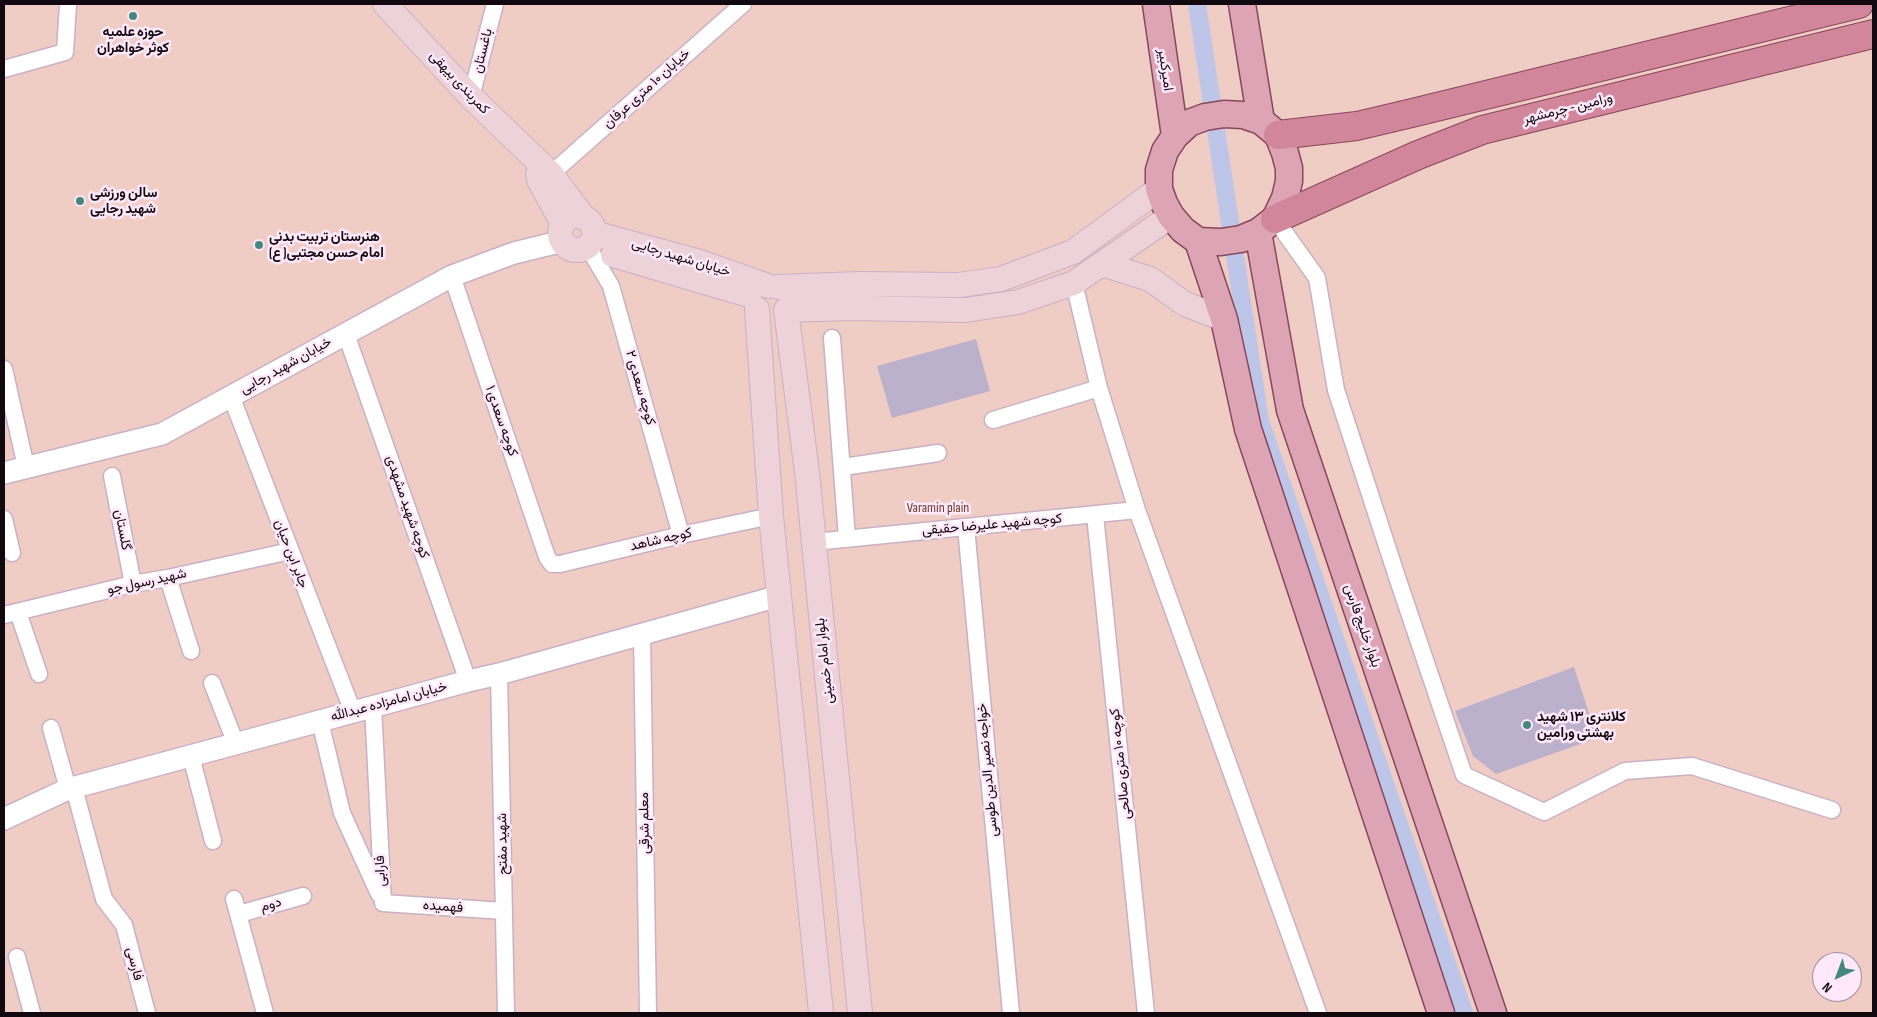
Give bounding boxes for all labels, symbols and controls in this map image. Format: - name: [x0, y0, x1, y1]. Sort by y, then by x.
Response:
- marker: حوزه علمیه کوثر خواهران: [127, 10, 139, 22]
- place label: حوزه علمیه کوثر خواهران: [97, 24, 169, 56]
- street label: باغستان: [469, 27, 497, 75]
- street label: خیابان ۱۰ متری عرفان: [600, 46, 694, 132]
- street label: کمربندی بیهقی: [425, 48, 493, 118]
- street label: امیرکبیر: [1154, 48, 1176, 92]
- street label: ورامین - چرمشهر: [1522, 90, 1614, 128]
- place label: سالن ورزشی شهید رجایی: [90, 185, 157, 218]
- marker: سالن ورزشی شهید رجایی: [74, 195, 86, 207]
- place label: هنرستان تربیت بدنی امام حسن مجتبی( ع): [269, 229, 384, 262]
- street label: خیابان شهید رجایی: [630, 235, 732, 281]
- marker: هنرستان تربیت بدنی امام حسن مجتبی( ع): [253, 239, 265, 251]
- street label: خیابان شهید رجایی: [237, 334, 335, 398]
- street label: کوچه سعدی ۲: [621, 349, 659, 427]
- street label: کوچه سعدی ۱: [481, 383, 521, 459]
- street label: کوچه شهید مشهدی: [382, 453, 432, 561]
- park label: Varamin plain: [907, 500, 969, 516]
- street label: گلستان: [110, 508, 134, 552]
- street label: کوچه شهید علیرضا حقیقی: [921, 510, 1063, 540]
- street label: جابر ابن حیان: [270, 517, 312, 591]
- street label: کوچه شاهد: [628, 525, 694, 555]
- street label: شهید رسول جو: [106, 565, 188, 599]
- street label: بلوار خلیج فارس: [1340, 582, 1384, 670]
- street label: بلوار امام خمینی: [812, 617, 838, 705]
- street label: خیابان امامزاده عبدالله: [329, 678, 449, 726]
- street label: خواجه نصیر الدین طوسی: [974, 702, 1002, 838]
- street label: کوچه ۱۰ متری صالحی: [1107, 708, 1135, 820]
- place label: کلانتری ۱۳ شهید بهشتی ورامین: [1537, 709, 1626, 742]
- marker: کلانتری ۱۳ شهید بهشتی ورامین: [1521, 719, 1533, 731]
- street label: معلم شرقی: [636, 792, 654, 854]
- street label: شهید مفتح: [494, 813, 512, 875]
- street label: فارابی: [372, 855, 390, 887]
- street label: دوم: [258, 894, 284, 916]
- street label: فهمیده: [422, 897, 464, 917]
- street label: فارسی: [122, 946, 146, 982]
- north arrow: [1812, 952, 1862, 1002]
- text: N: [1819, 979, 1836, 996]

